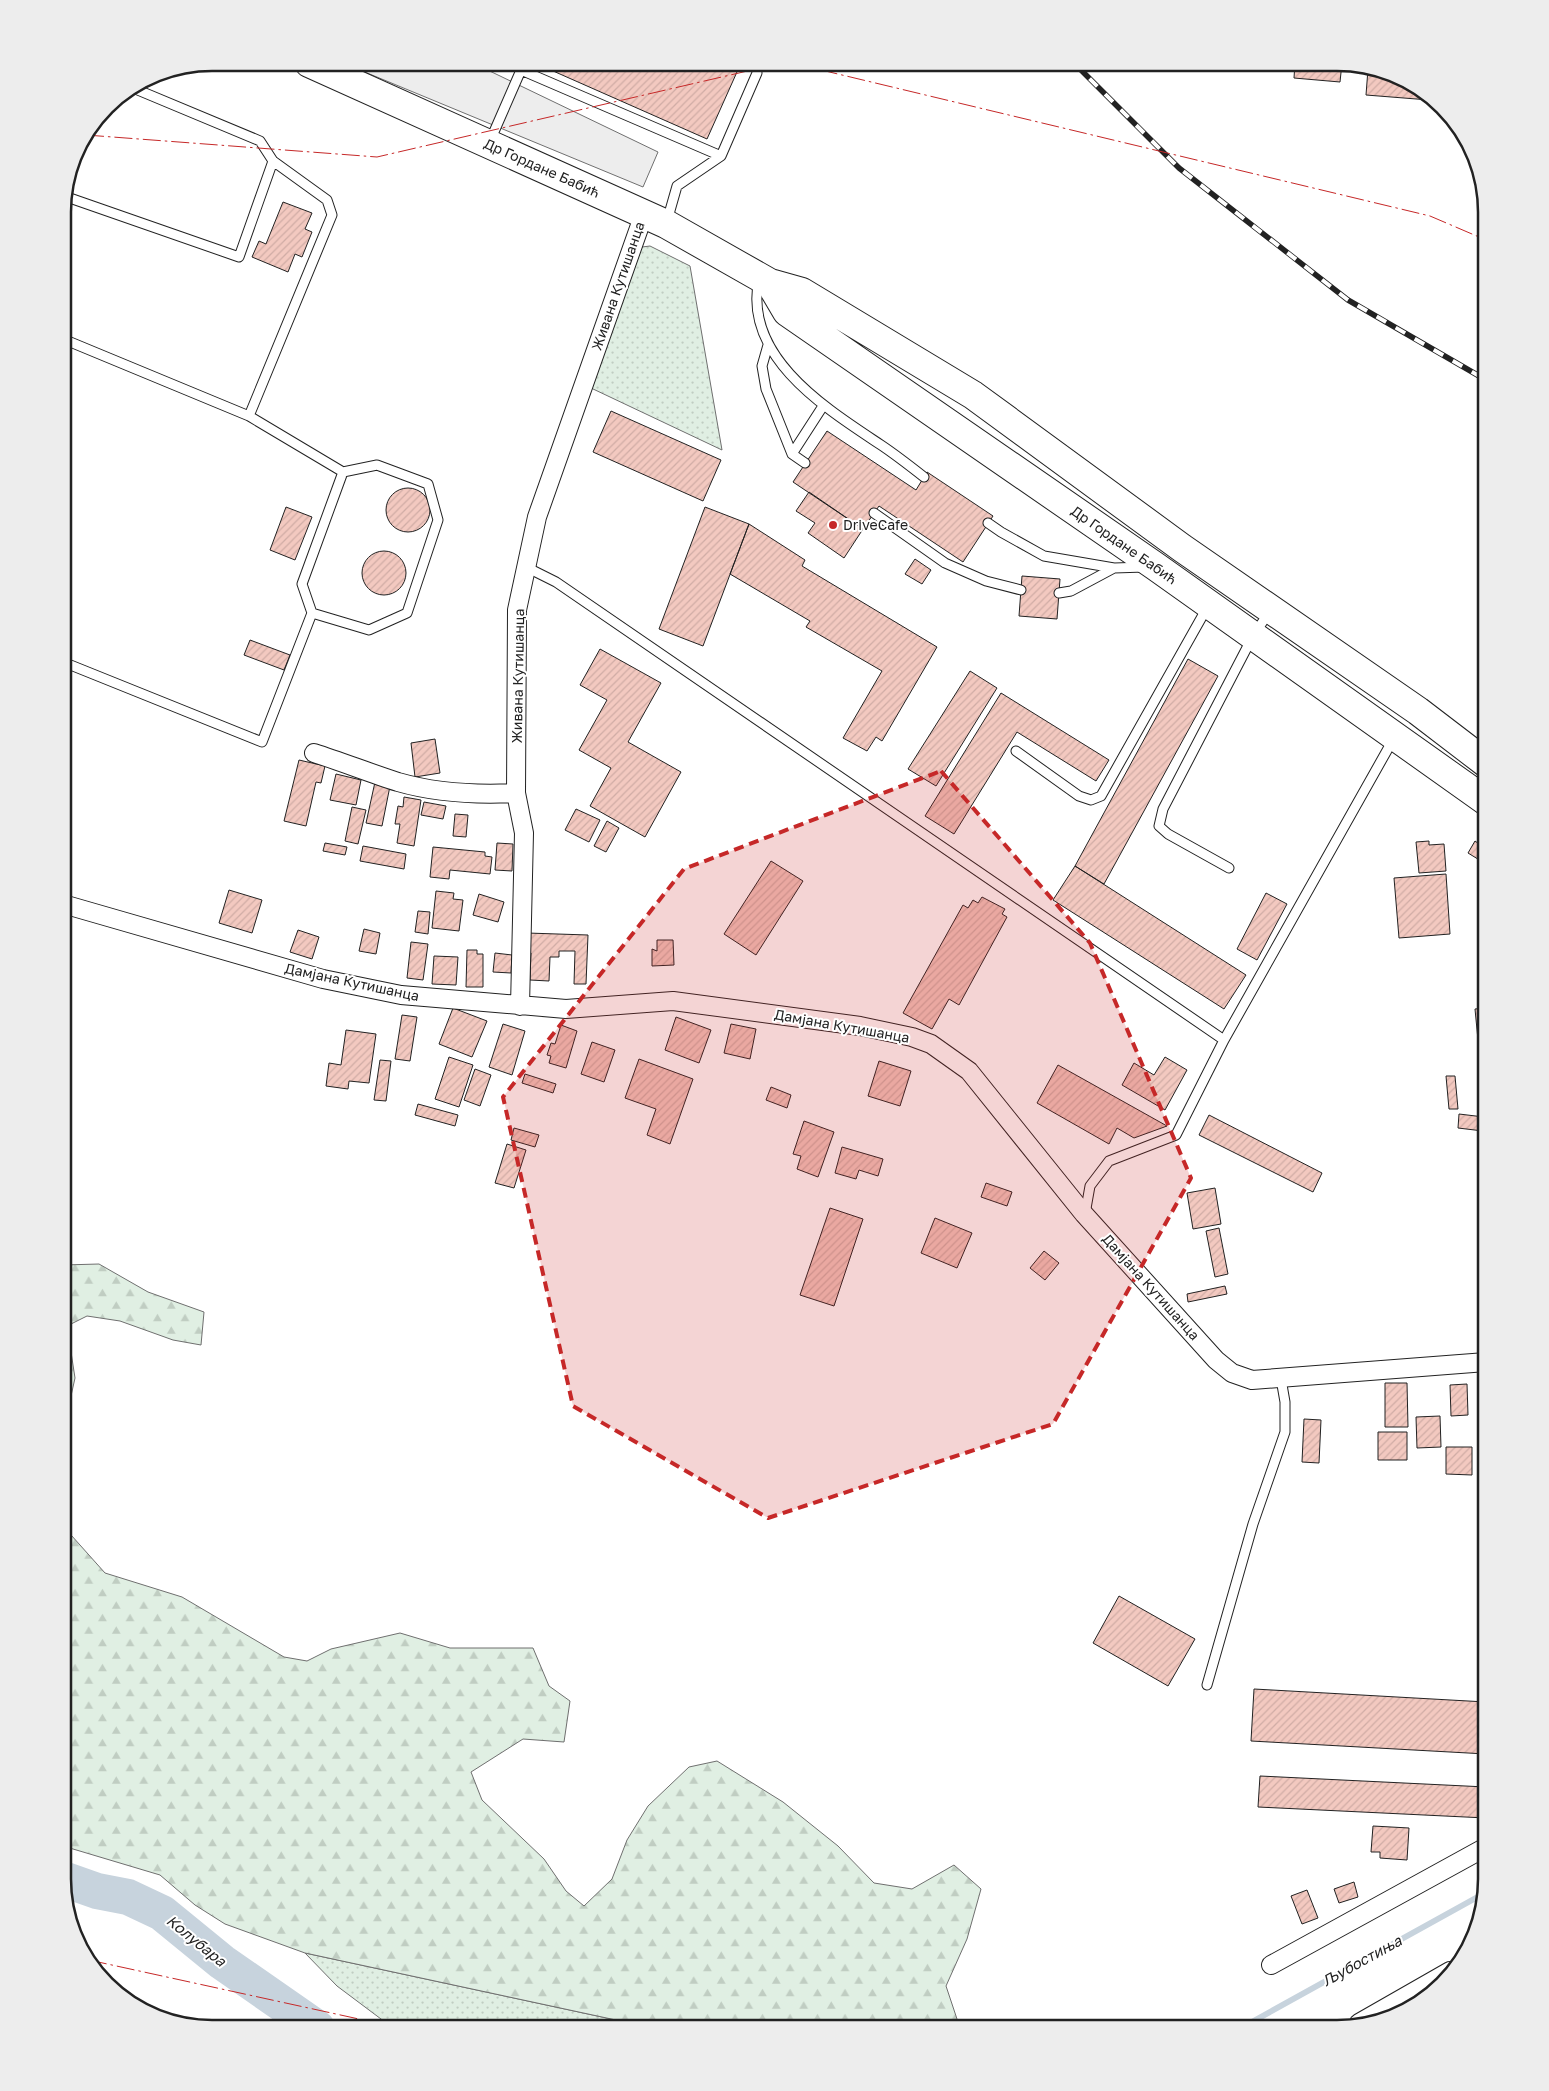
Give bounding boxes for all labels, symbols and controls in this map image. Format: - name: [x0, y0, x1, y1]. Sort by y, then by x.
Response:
- street label: Др Гордане Бабић: [482, 134, 603, 201]
- street label: Живана Кутишанца: [588, 219, 648, 352]
- street label: Др Гордане Бабић: [1068, 502, 1180, 587]
- place label: DriveCafe: [843, 516, 908, 533]
- marker: DriveCafe: [827, 519, 839, 531]
- street label: Живана Кутишанца: [508, 608, 527, 744]
- street label: Дамјана Кутишанца: [283, 959, 421, 1004]
- street label: Дамјана Кутишанца: [773, 1005, 911, 1046]
- street label: Дамјана Кутишанца: [1099, 1230, 1204, 1343]
- water label: Колубара: [163, 1911, 230, 1971]
- water label: Љубостиња: [1319, 1931, 1405, 1990]

